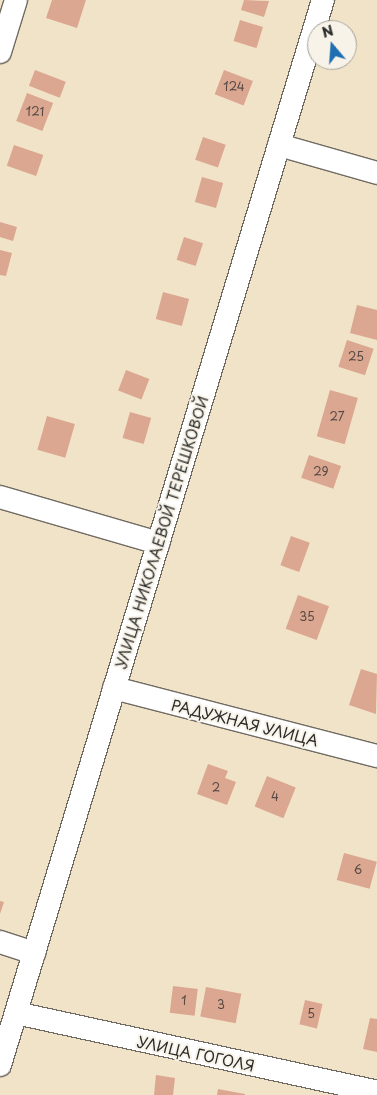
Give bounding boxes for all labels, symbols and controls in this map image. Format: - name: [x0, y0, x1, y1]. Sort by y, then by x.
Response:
- north arrow: [307, 20, 357, 70]
- text: N: [319, 20, 336, 43]
- house number: 124: [223, 80, 245, 94]
- house number: 121: [26, 105, 44, 119]
- house number: 25: [348, 350, 364, 364]
- street label: УЛИЦА НИКОЛАЕВОЙ ТЕРЕШКОВОЙ: [111, 393, 211, 671]
- house number: 27: [330, 410, 344, 424]
- house number: 29: [313, 465, 329, 479]
- house number: 35: [299, 610, 315, 624]
- street label: РАДУЖНАЯ УЛИЦА: [170, 695, 320, 749]
- house number: 2: [212, 781, 220, 795]
- house number: 4: [271, 790, 279, 804]
- house number: 6: [354, 863, 362, 877]
- house number: 1: [181, 994, 187, 1008]
- house number: 3: [217, 998, 225, 1012]
- house number: 5: [307, 1007, 315, 1021]
- street label: УЛИЦА ГОГОЛЯ: [135, 1032, 257, 1074]

